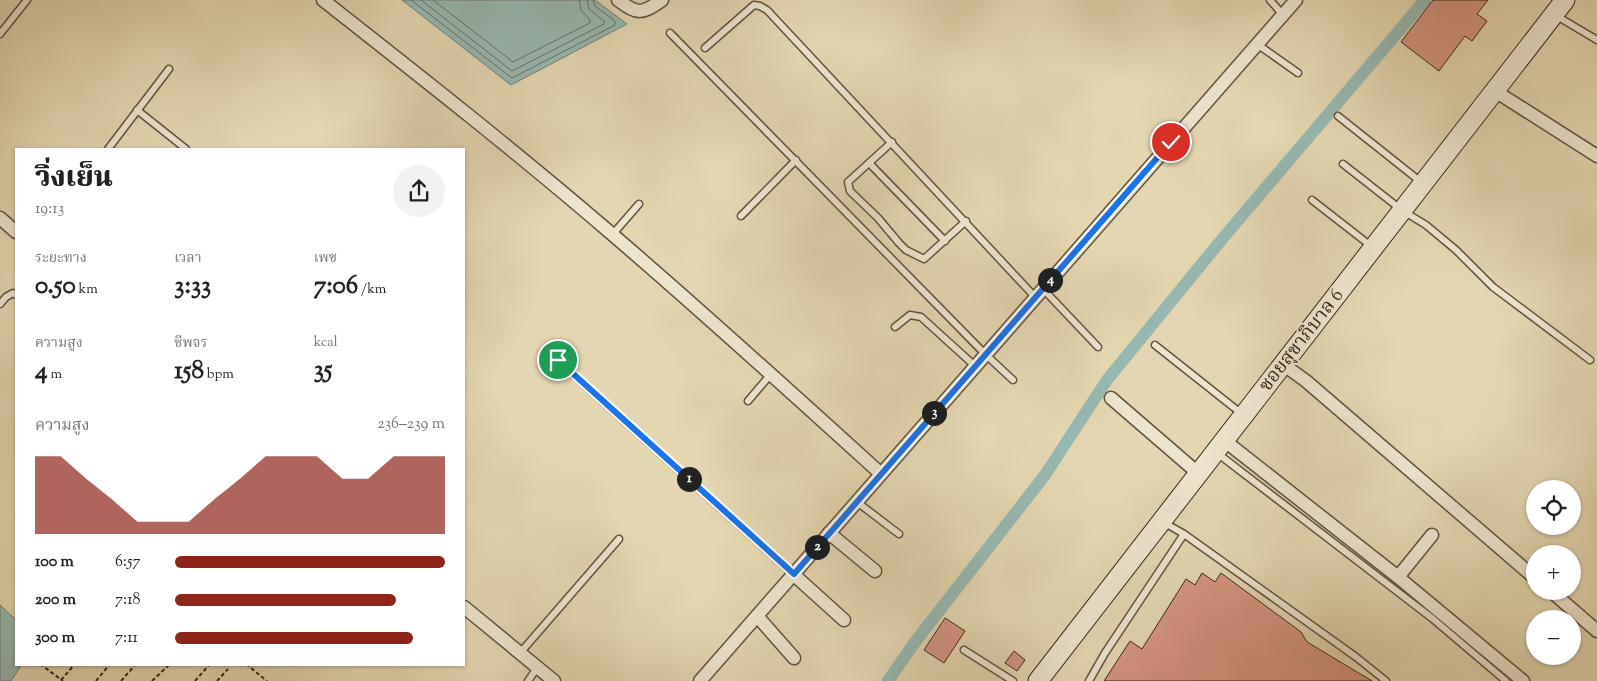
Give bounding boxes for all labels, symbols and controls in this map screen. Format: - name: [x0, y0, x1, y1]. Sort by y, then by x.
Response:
- pin: [1150, 121, 1192, 163]
- icon: check: [1157, 128, 1185, 156]
- text: วิ่งเย็น: [35, 159, 113, 199]
- button: share: [393, 165, 445, 217]
- text: 19:13: [35, 198, 64, 221]
- text: ระยะทาง: [35, 249, 87, 269]
- text: เวลา: [174, 249, 202, 269]
- text: เพซ: [314, 249, 337, 269]
- pin: 4: [1038, 268, 1062, 292]
- text: 0.50: [35, 269, 76, 305]
- text: 3:33: [174, 269, 211, 305]
- text: 7:06: [314, 269, 358, 305]
- text: 4: [1047, 270, 1054, 290]
- text: km: [76, 280, 98, 300]
- text: /km: [358, 280, 386, 300]
- street label: ซอยสุขาภิบาล 6: [1253, 284, 1351, 398]
- text: kcal: [314, 333, 338, 353]
- text: ความสูง: [35, 334, 83, 354]
- text: ชีพจร: [174, 334, 208, 354]
- pin: [537, 339, 579, 381]
- icon: arrive: [544, 346, 572, 374]
- text: 35: [314, 353, 332, 389]
- text: 4: [35, 354, 48, 390]
- text: 158: [174, 354, 204, 390]
- text: m: [48, 365, 62, 385]
- text: bpm: [204, 365, 234, 385]
- pin: 3: [922, 400, 946, 426]
- text: 3: [932, 403, 937, 423]
- text: 236–239 m: [377, 413, 445, 436]
- text: ความสูง: [35, 415, 90, 438]
- pin: 1: [676, 466, 702, 492]
- text: 1: [687, 469, 692, 489]
- map controls: [1526, 480, 1581, 665]
- button: locate: [1526, 480, 1581, 535]
- pin: 2: [804, 534, 830, 560]
- text: 2: [814, 537, 821, 557]
- button: +: [1526, 545, 1581, 600]
- text: 100 m: [35, 551, 74, 574]
- text: 6:57: [115, 551, 140, 574]
- text: 200 m: [35, 589, 76, 612]
- text: 7:18: [115, 589, 141, 612]
- button: −: [1526, 610, 1581, 665]
- text: 300 m: [35, 627, 75, 650]
- text: 7:11: [115, 627, 138, 650]

